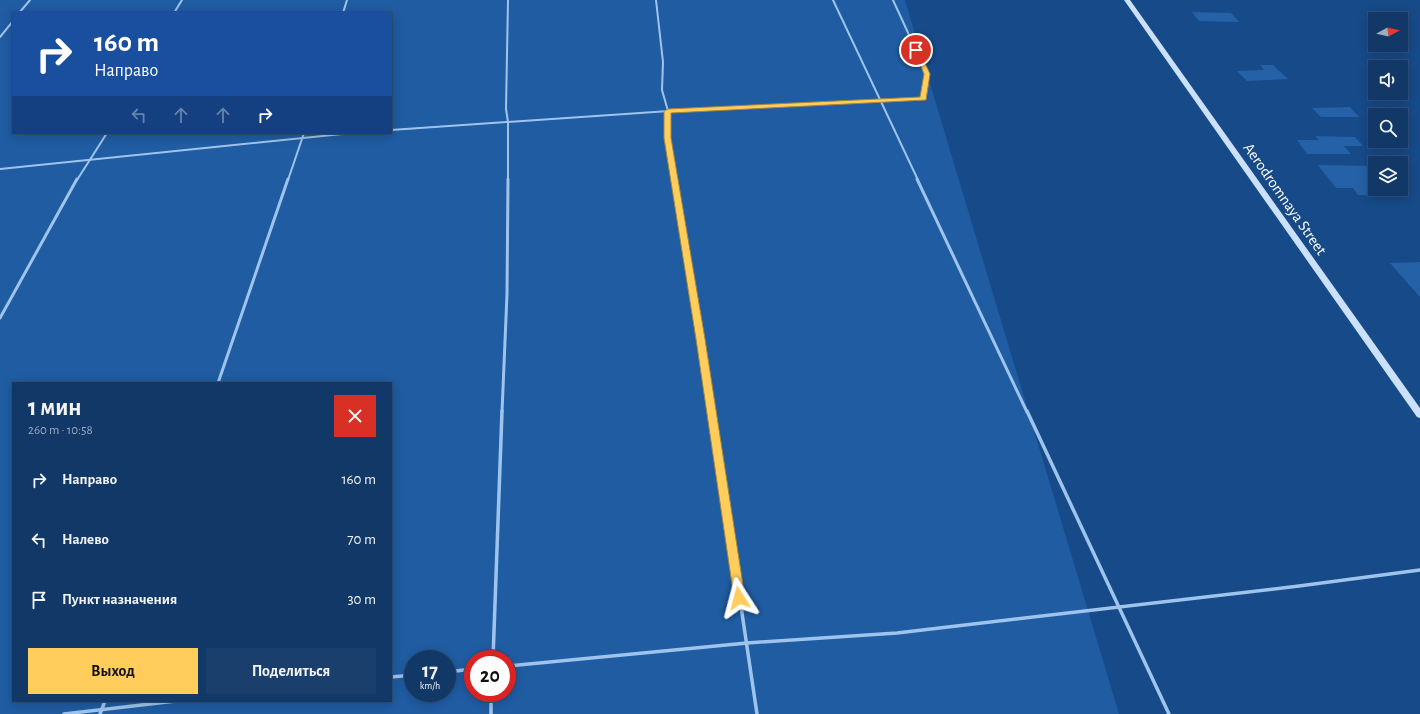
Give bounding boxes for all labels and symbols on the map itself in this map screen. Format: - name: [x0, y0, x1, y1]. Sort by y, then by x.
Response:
- north arrow: [1368, 12, 1408, 52]
- pin: [899, 33, 933, 67]
- street label: Aerodromnaya Street: [1240, 140, 1330, 259]
- position arrow: [718, 577, 760, 619]
- speed limit sign: 20: [464, 650, 516, 702]

